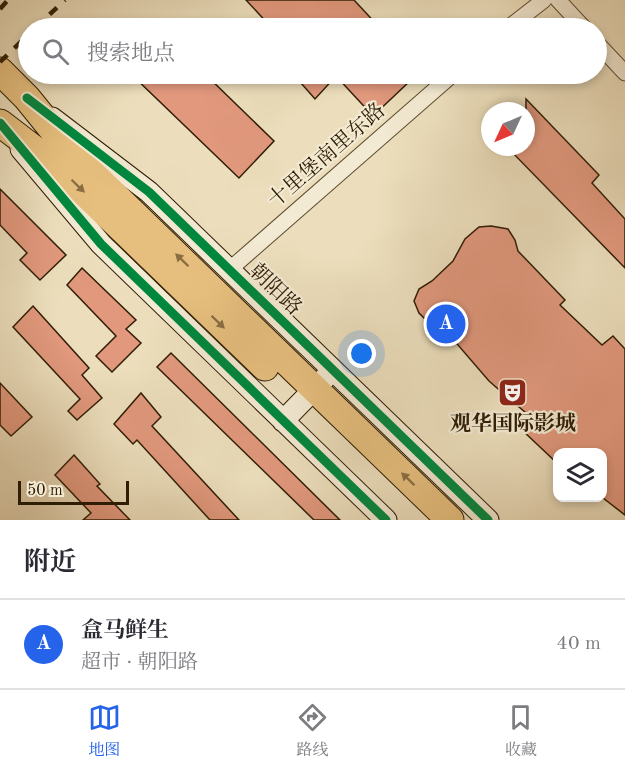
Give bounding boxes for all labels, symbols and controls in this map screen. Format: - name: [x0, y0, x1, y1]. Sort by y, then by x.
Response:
- search box: [18, 18, 607, 84]
- icon: search: [39, 35, 72, 68]
- text: 搜索地点: [87, 43, 175, 65]
- street label: 十里堡南里东路: [263, 98, 389, 212]
- north arrow: [481, 102, 535, 156]
- one-way arrow: [70, 179, 85, 192]
- one-way arrow: [175, 254, 189, 268]
- street label: 朝阳路: [245, 259, 306, 319]
- pin: A: [426, 302, 466, 346]
- one-way arrow: [211, 314, 225, 328]
- your location: [347, 339, 376, 368]
- theatre icon: 观华国际影城: [497, 377, 529, 409]
- place label: 观华国际影城: [450, 412, 576, 435]
- map controls: [553, 448, 607, 502]
- button: layers: [553, 448, 607, 502]
- one-way arrow: [400, 472, 415, 486]
- scale bar: [18, 478, 129, 505]
- text: 50 m: [27, 483, 63, 499]
- text: 附近: [24, 550, 76, 576]
- text: 盒马鲜生: [81, 620, 169, 642]
- text: A: [36, 634, 51, 654]
- text: 40 m: [556, 634, 601, 654]
- text: 超市 · 朝阳路: [81, 653, 198, 673]
- tab: 地图: [88, 701, 121, 761]
- tab: 路线: [296, 701, 329, 761]
- tab: 收藏: [504, 701, 537, 761]

